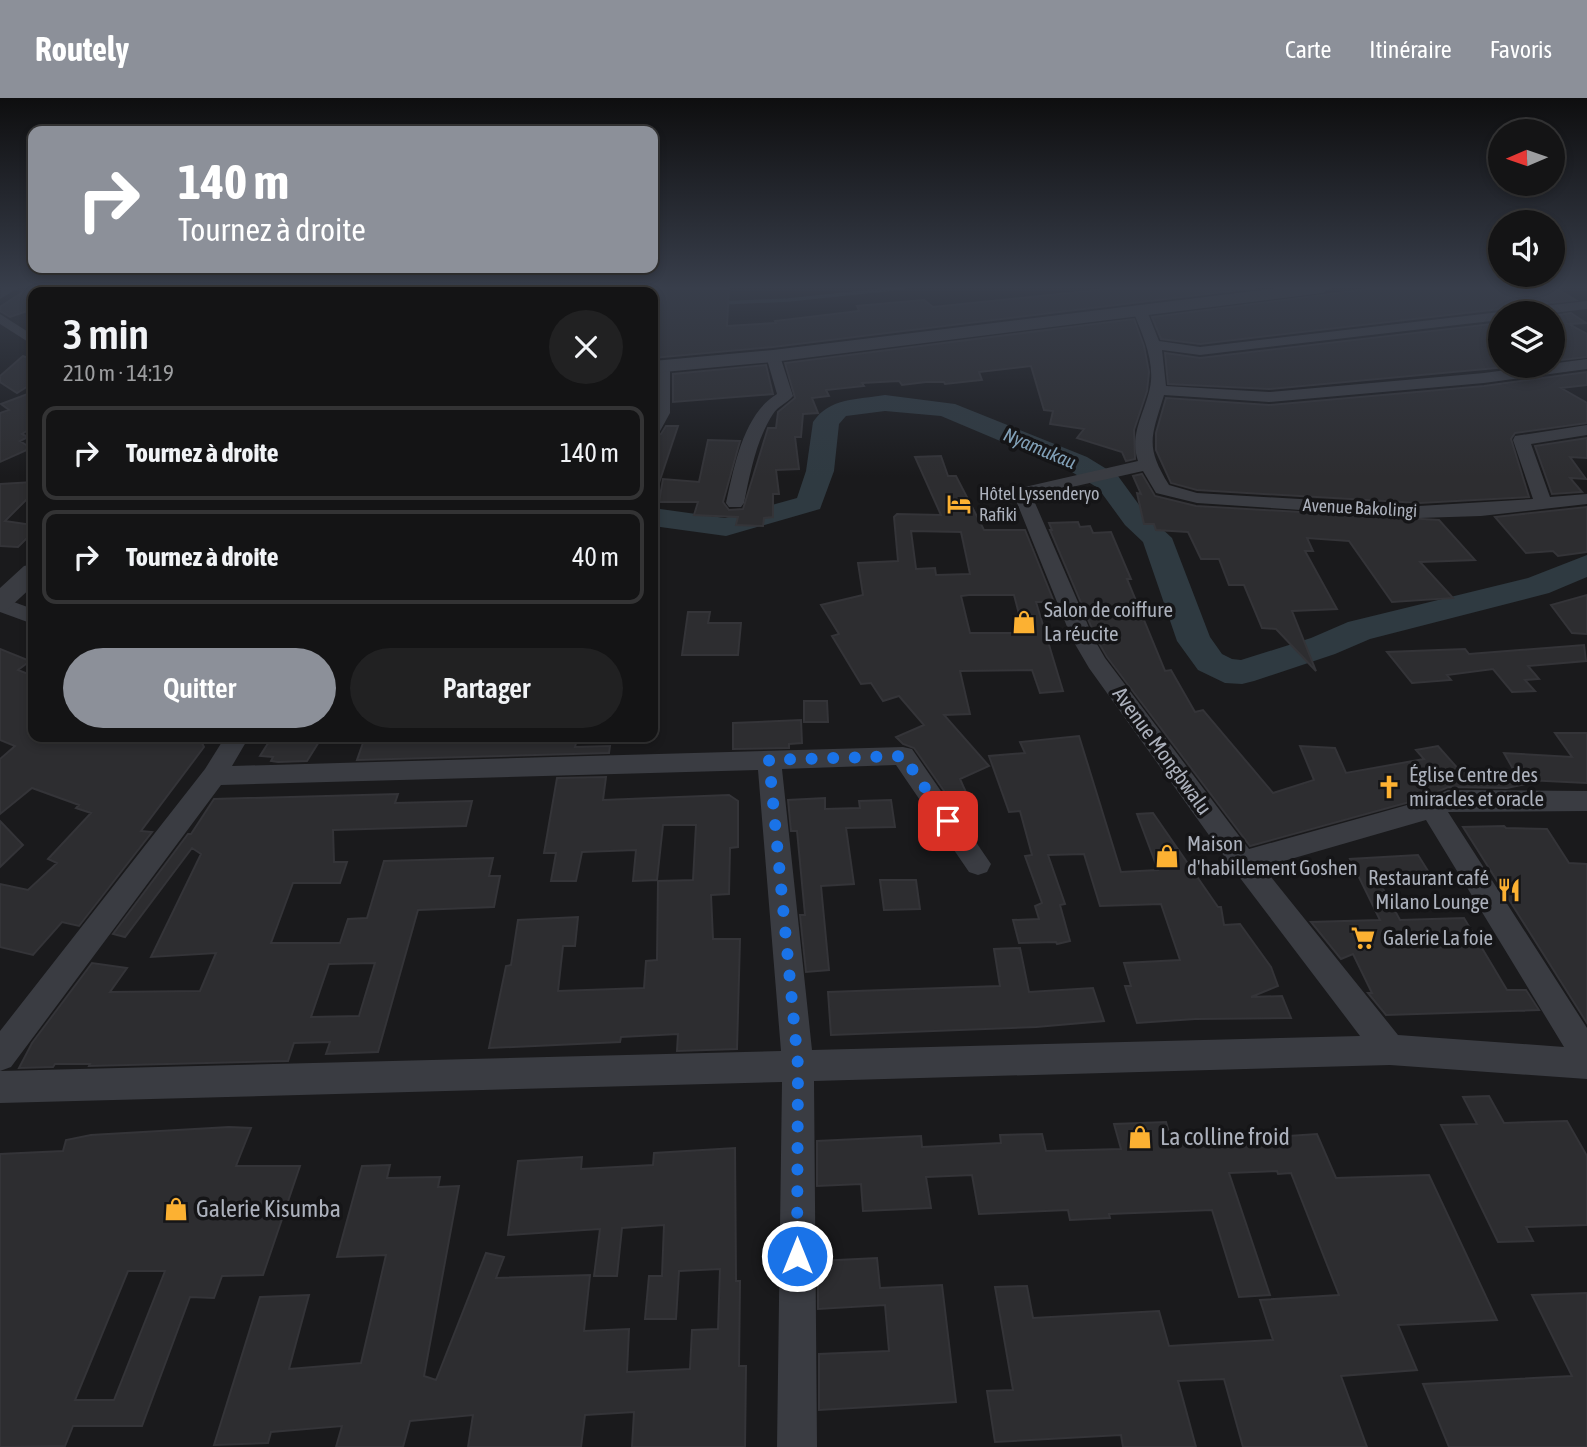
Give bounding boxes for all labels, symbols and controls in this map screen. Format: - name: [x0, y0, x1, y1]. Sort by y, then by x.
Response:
- text: Routely: [35, 30, 129, 68]
- text: Carte: [1285, 36, 1331, 63]
- text: Itinéraire: [1369, 36, 1452, 63]
- text: Favoris: [1490, 36, 1552, 63]
- north arrow: [1488, 119, 1564, 196]
- map controls: [1488, 119, 1565, 378]
- text: 140 m: [178, 153, 289, 209]
- icon: right: [63, 154, 154, 245]
- button: sound: [1488, 210, 1565, 287]
- text: Tournez à droite: [178, 211, 366, 248]
- button: layers: [1488, 301, 1565, 378]
- text: 3 min: [63, 310, 149, 358]
- button: close: [549, 310, 623, 384]
- text: 210 m · 14:19: [63, 360, 174, 386]
- water label: Nyamukau: [1000, 423, 1080, 473]
- icon: right: [67, 434, 105, 472]
- text: Tournez à droite: [126, 438, 279, 468]
- text: 140 m: [560, 438, 619, 468]
- place label: Hôtel Lyssenderyo Rafiki: [979, 483, 1100, 525]
- hotel icon: Hôtel Lyssenderyo Rafiki: [945, 490, 973, 518]
- street label: Avenue Bakolingi: [1302, 494, 1418, 521]
- icon: right: [67, 538, 105, 576]
- text: Tournez à droite: [126, 542, 279, 572]
- text: 40 m: [572, 542, 619, 572]
- place label: Salon de coiffure La réucite: [1044, 597, 1173, 645]
- shop icon: Salon de coiffure La réucite: [1010, 608, 1038, 636]
- button: Quitter: [63, 648, 336, 728]
- button: Partager: [350, 648, 623, 728]
- street label: Avenue Mongbwalu: [1109, 682, 1217, 819]
- place label: Église Centre des miracles et oracle: [1409, 762, 1544, 810]
- church icon: Église Centre des miracles et oracle: [1375, 773, 1403, 801]
- pin: [918, 791, 978, 851]
- icon: arrive: [929, 802, 967, 840]
- place label: Maison d'habillement Goshen: [1187, 831, 1358, 879]
- shop icon: Maison d'habillement Goshen: [1153, 842, 1181, 870]
- place label: Restaurant café Milano Lounge: [1368, 865, 1489, 913]
- restaurant icon: Restaurant café Milano Lounge: [1495, 876, 1523, 904]
- supermarket icon: Galerie La foie: [1349, 924, 1377, 952]
- place label: Galerie La foie: [1383, 925, 1493, 949]
- shop icon: La colline froid: [1126, 1123, 1154, 1151]
- place label: La colline froid: [1160, 1123, 1290, 1150]
- shop icon: Galerie Kisumba: [162, 1195, 190, 1223]
- place label: Galerie Kisumba: [196, 1195, 341, 1222]
- position arrow: [760, 1219, 834, 1293]

